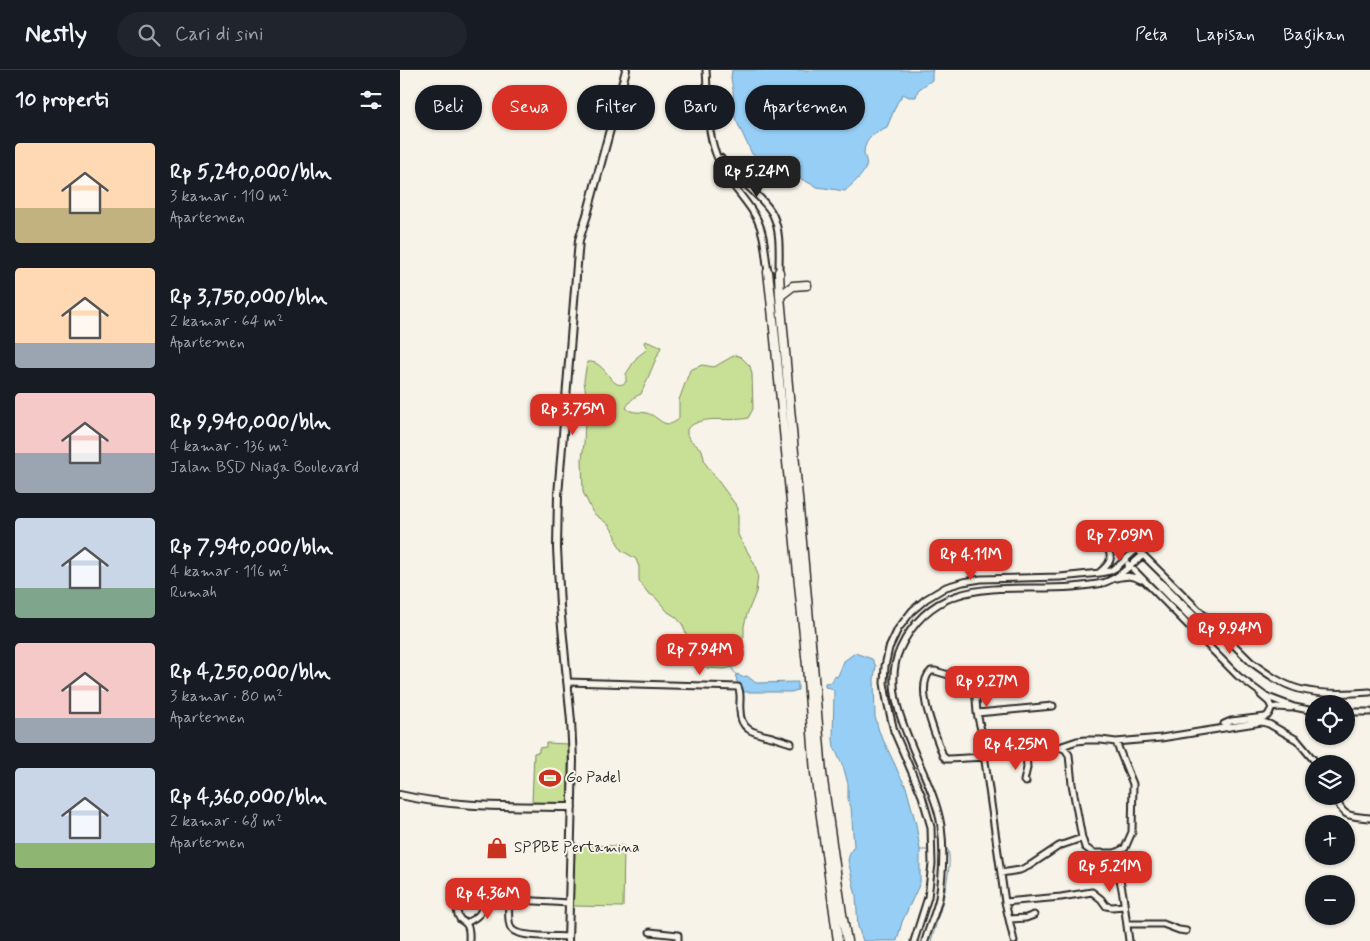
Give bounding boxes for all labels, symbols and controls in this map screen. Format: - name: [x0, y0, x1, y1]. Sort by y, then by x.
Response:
- search box: [117, 12, 467, 57]
- text: Nestly: [25, 19, 87, 50]
- icon: search: [135, 21, 163, 49]
- text: Cari di sini: [175, 22, 263, 47]
- text: Peta: [1135, 23, 1168, 47]
- text: Lapisan: [1196, 23, 1255, 47]
- text: Bagikan: [1283, 23, 1345, 47]
- chip: Beli: [415, 85, 482, 130]
- chip: Sewa: [492, 85, 567, 130]
- chip: Filter: [577, 85, 655, 130]
- chip: Baru: [665, 85, 735, 130]
- chip: Apartemen: [745, 85, 865, 130]
- text: 10 properti: [15, 86, 108, 114]
- icon: filters: [357, 86, 385, 114]
- pin: Rp 5.24M: [705, 156, 809, 198]
- text: Rp 5,240,000/bln: [170, 158, 331, 186]
- text: Rp 5.24M: [724, 161, 790, 182]
- icon: home: [55, 163, 115, 223]
- text: 3 kamar · 110 m²: [170, 186, 289, 207]
- text: Apartemen: [170, 207, 245, 228]
- text: Rp 3,750,000/bln: [170, 283, 327, 311]
- icon: home: [55, 288, 115, 348]
- text: 2 kamar · 64 m²: [170, 311, 284, 332]
- text: Apartemen: [170, 332, 245, 353]
- pin: Rp 3.75M: [521, 394, 625, 436]
- text: Rp 3.75M: [541, 399, 605, 420]
- text: Rp 9,940,000/bln: [170, 408, 331, 436]
- icon: home: [55, 413, 115, 473]
- text: 4 kamar · 136 m²: [170, 436, 289, 457]
- text: Jalan BSD Niaga Boulevard: [170, 457, 359, 478]
- pin: Rp 7.09M: [1068, 520, 1172, 562]
- text: Rp 7.09M: [1087, 525, 1153, 546]
- text: Rp 7,940,000/bln: [170, 533, 333, 561]
- icon: home: [55, 538, 115, 598]
- pin: Rp 4.11M: [919, 538, 1023, 581]
- text: Rp 4.11M: [940, 544, 1002, 565]
- text: 4 kamar · 116 m²: [170, 561, 289, 582]
- text: Rumah: [170, 582, 217, 603]
- pin: Rp 9.94M: [1178, 612, 1282, 655]
- text: Rp 9.94M: [1198, 618, 1262, 639]
- pin: Rp 7.94M: [648, 634, 752, 676]
- text: Rp 7.94M: [667, 639, 733, 660]
- text: Rp 4,250,000/bln: [170, 658, 330, 686]
- icon: home: [55, 663, 115, 723]
- pin: Rp 9.27M: [935, 666, 1039, 708]
- text: Rp 9.27M: [956, 671, 1018, 692]
- text: 3 kamar · 80 m²: [170, 686, 283, 707]
- map controls: [1305, 695, 1355, 925]
- button: locate: [1305, 695, 1355, 745]
- text: Apartemen: [170, 707, 245, 728]
- pin: Rp 4.25M: [964, 728, 1068, 771]
- text: Rp 4.25M: [984, 734, 1048, 755]
- button: layers: [1305, 755, 1355, 805]
- sports icon: Go Padel: [537, 765, 563, 791]
- place label: Go Padel: [566, 768, 621, 788]
- text: Rp 4,360,000/bln: [170, 783, 326, 811]
- icon: home: [55, 788, 115, 848]
- text: 2 kamar · 68 m²: [170, 811, 283, 832]
- button: +: [1305, 815, 1355, 865]
- text: Apartemen: [170, 832, 245, 853]
- shop icon: SPPBE Pertamina: [484, 835, 510, 861]
- place label: SPPBE Pertamina: [514, 838, 640, 858]
- pin: Rp 5.21M: [1058, 850, 1162, 893]
- text: Rp 5.21M: [1079, 856, 1141, 877]
- button: −: [1305, 875, 1355, 925]
- pin: Rp 4.36M: [436, 878, 540, 920]
- text: Rp 4.36M: [456, 883, 520, 904]

